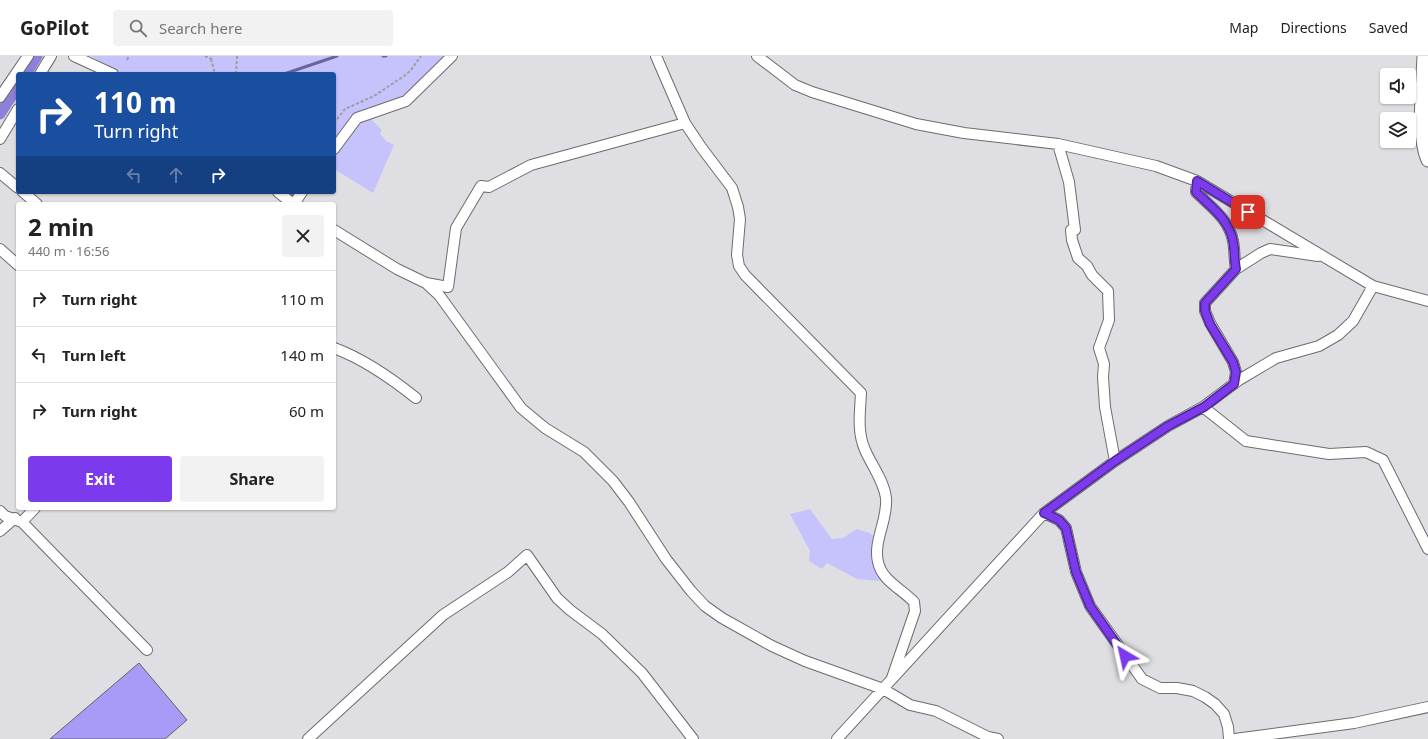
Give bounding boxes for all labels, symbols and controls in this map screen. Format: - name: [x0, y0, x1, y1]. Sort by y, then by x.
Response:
- search box: [113, 10, 393, 46]
- text: GoPilot: [20, 15, 89, 41]
- icon: search: [127, 17, 149, 39]
- text: Search here: [159, 18, 242, 38]
- text: Map: [1229, 18, 1258, 37]
- text: Directions: [1280, 18, 1347, 37]
- text: Saved: [1369, 18, 1408, 37]
- map controls: [1380, 68, 1416, 148]
- button: sound: [1380, 68, 1416, 104]
- text: 110 m: [94, 83, 177, 121]
- icon: right: [28, 88, 80, 140]
- button: layers: [1380, 112, 1416, 148]
- text: Turn right: [94, 119, 178, 143]
- icon: left: [123, 164, 145, 186]
- icon: ahead: [165, 164, 187, 186]
- icon: right: [207, 164, 229, 186]
- pin: [1231, 195, 1265, 229]
- icon: arrive: [1237, 201, 1259, 223]
- text: 2 min: [28, 210, 94, 243]
- button: close: [282, 215, 324, 257]
- text: 440 m · 16:56: [28, 242, 109, 260]
- icon: right: [28, 288, 50, 310]
- text: Turn right: [62, 289, 137, 309]
- text: 110 m: [280, 289, 324, 309]
- icon: left: [28, 344, 50, 366]
- text: Turn left: [62, 345, 126, 365]
- text: 140 m: [280, 345, 324, 365]
- icon: right: [28, 400, 50, 422]
- text: Turn right: [62, 401, 137, 421]
- text: 60 m: [289, 401, 324, 421]
- button: Exit: [28, 456, 172, 502]
- button: Share: [180, 456, 324, 502]
- position arrow: [1104, 635, 1146, 677]

